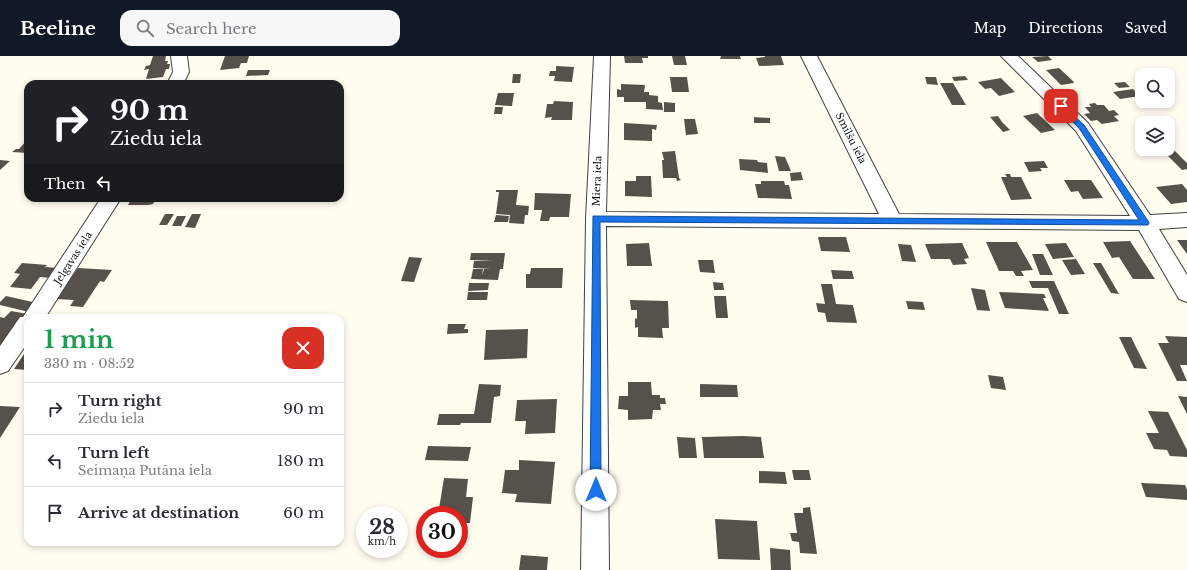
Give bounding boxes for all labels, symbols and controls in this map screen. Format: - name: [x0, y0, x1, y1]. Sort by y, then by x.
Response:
- search box: [120, 10, 400, 46]
- text: Beeline: [20, 17, 96, 40]
- icon: search: [134, 17, 156, 39]
- text: Search here: [166, 19, 257, 38]
- text: Map: [974, 19, 1006, 37]
- text: Directions: [1028, 19, 1103, 37]
- text: Saved: [1125, 19, 1167, 37]
- map controls: [1135, 68, 1175, 156]
- button: search: [1135, 68, 1175, 108]
- pin: [1044, 89, 1078, 123]
- text: 90 m: [110, 93, 188, 128]
- icon: arrive: [1050, 95, 1072, 117]
- icon: right: [44, 96, 96, 148]
- street label: Smilšu iela: [833, 110, 870, 166]
- button: layers: [1135, 116, 1175, 156]
- text: Ziedu iela: [110, 128, 202, 150]
- street label: Miera iela: [590, 155, 604, 207]
- icon: left: [93, 172, 115, 194]
- text: Then: [44, 174, 85, 193]
- street label: Jelgavas iela: [50, 229, 95, 289]
- text: 1 min: [44, 325, 114, 354]
- button: close: [282, 327, 324, 369]
- text: 330 m · 08:52: [44, 355, 134, 372]
- text: Turn right: [78, 391, 161, 410]
- icon: right: [44, 398, 66, 420]
- text: 90 m: [283, 399, 324, 418]
- text: Ziedu iela: [78, 410, 144, 427]
- text: Turn left: [78, 443, 149, 462]
- icon: left: [44, 450, 66, 472]
- text: 180 m: [277, 451, 324, 470]
- text: Seimaņa Putāna iela: [78, 462, 212, 479]
- position arrow: [575, 469, 617, 511]
- icon: arrive: [44, 502, 66, 524]
- text: Arrive at destination: [78, 503, 239, 522]
- text: 60 m: [283, 503, 324, 522]
- speed limit sign: 30: [416, 506, 468, 558]
- text: 28: [369, 515, 395, 539]
- text: km/h: [368, 535, 396, 548]

